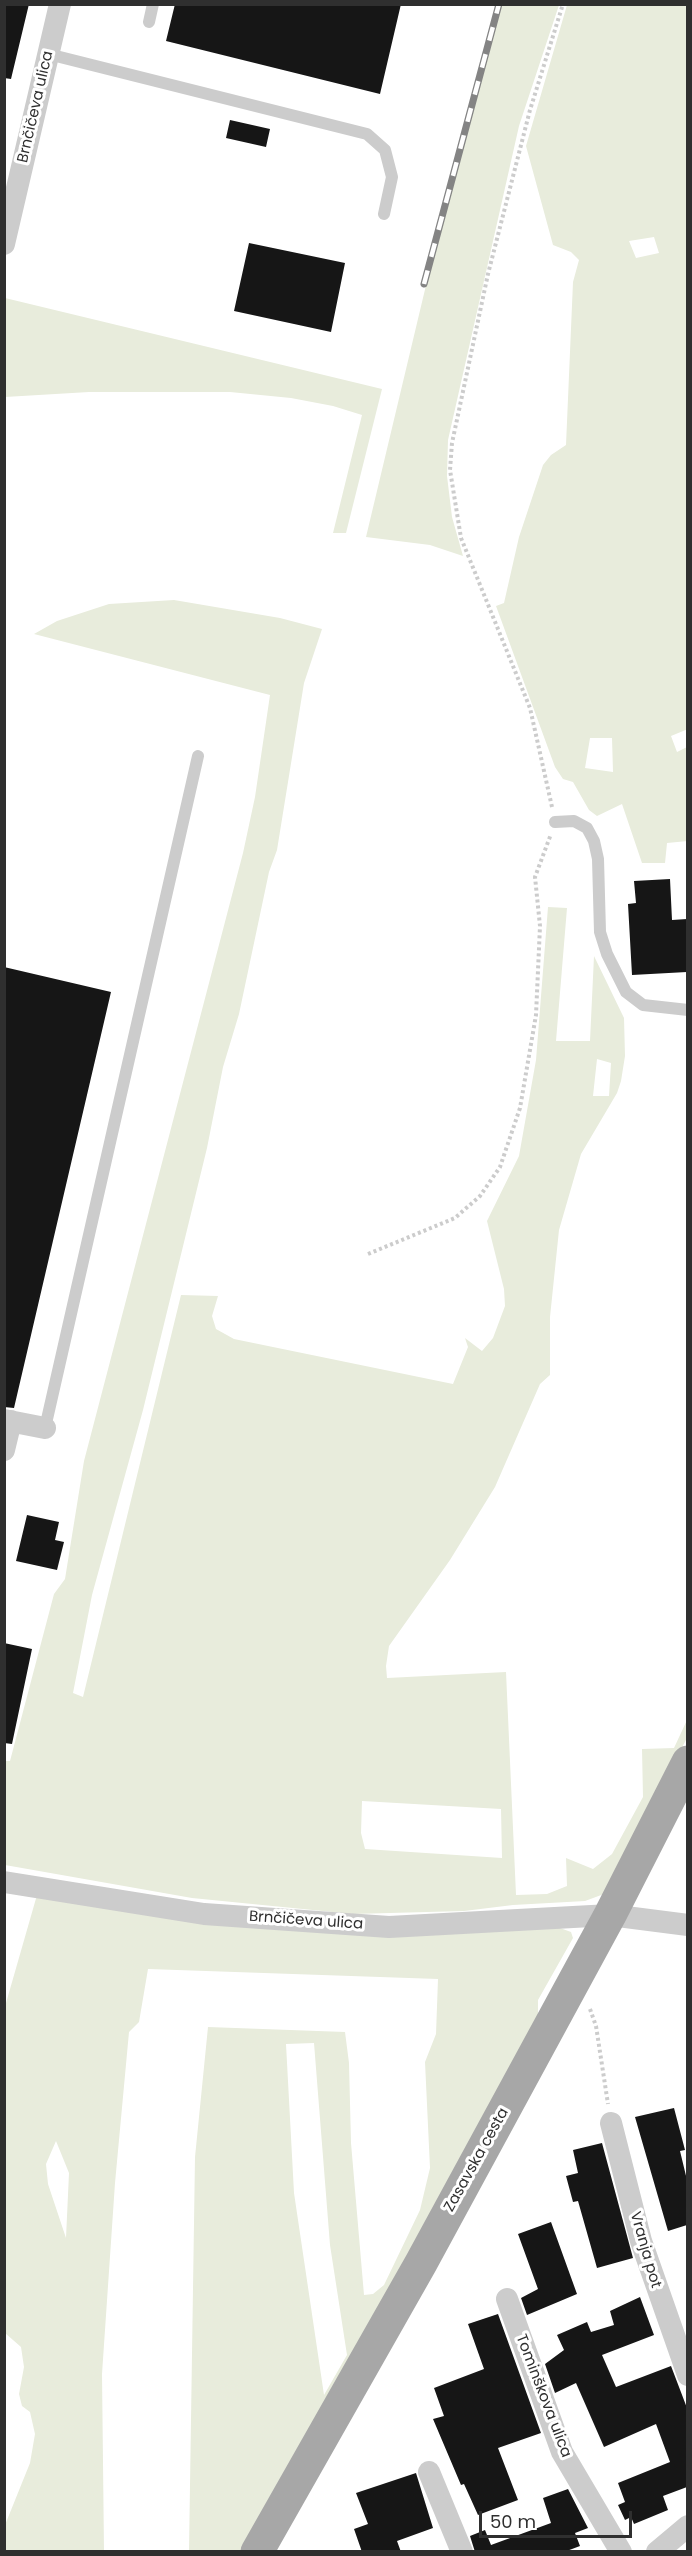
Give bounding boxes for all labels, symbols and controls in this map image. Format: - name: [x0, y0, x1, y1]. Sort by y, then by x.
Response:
- street label: Brnčičeva ulica: [14, 49, 58, 165]
- street label: Brnčičeva ulica: [248, 1908, 364, 1934]
- street label: Zasavska cesta: [441, 2105, 513, 2215]
- street label: Vranja pot: [626, 2210, 664, 2290]
- street label: Tominškova ulica: [511, 2332, 575, 2460]
- scale bar: [482, 2499, 635, 2537]
- text: 50 m: [490, 2509, 536, 2534]

